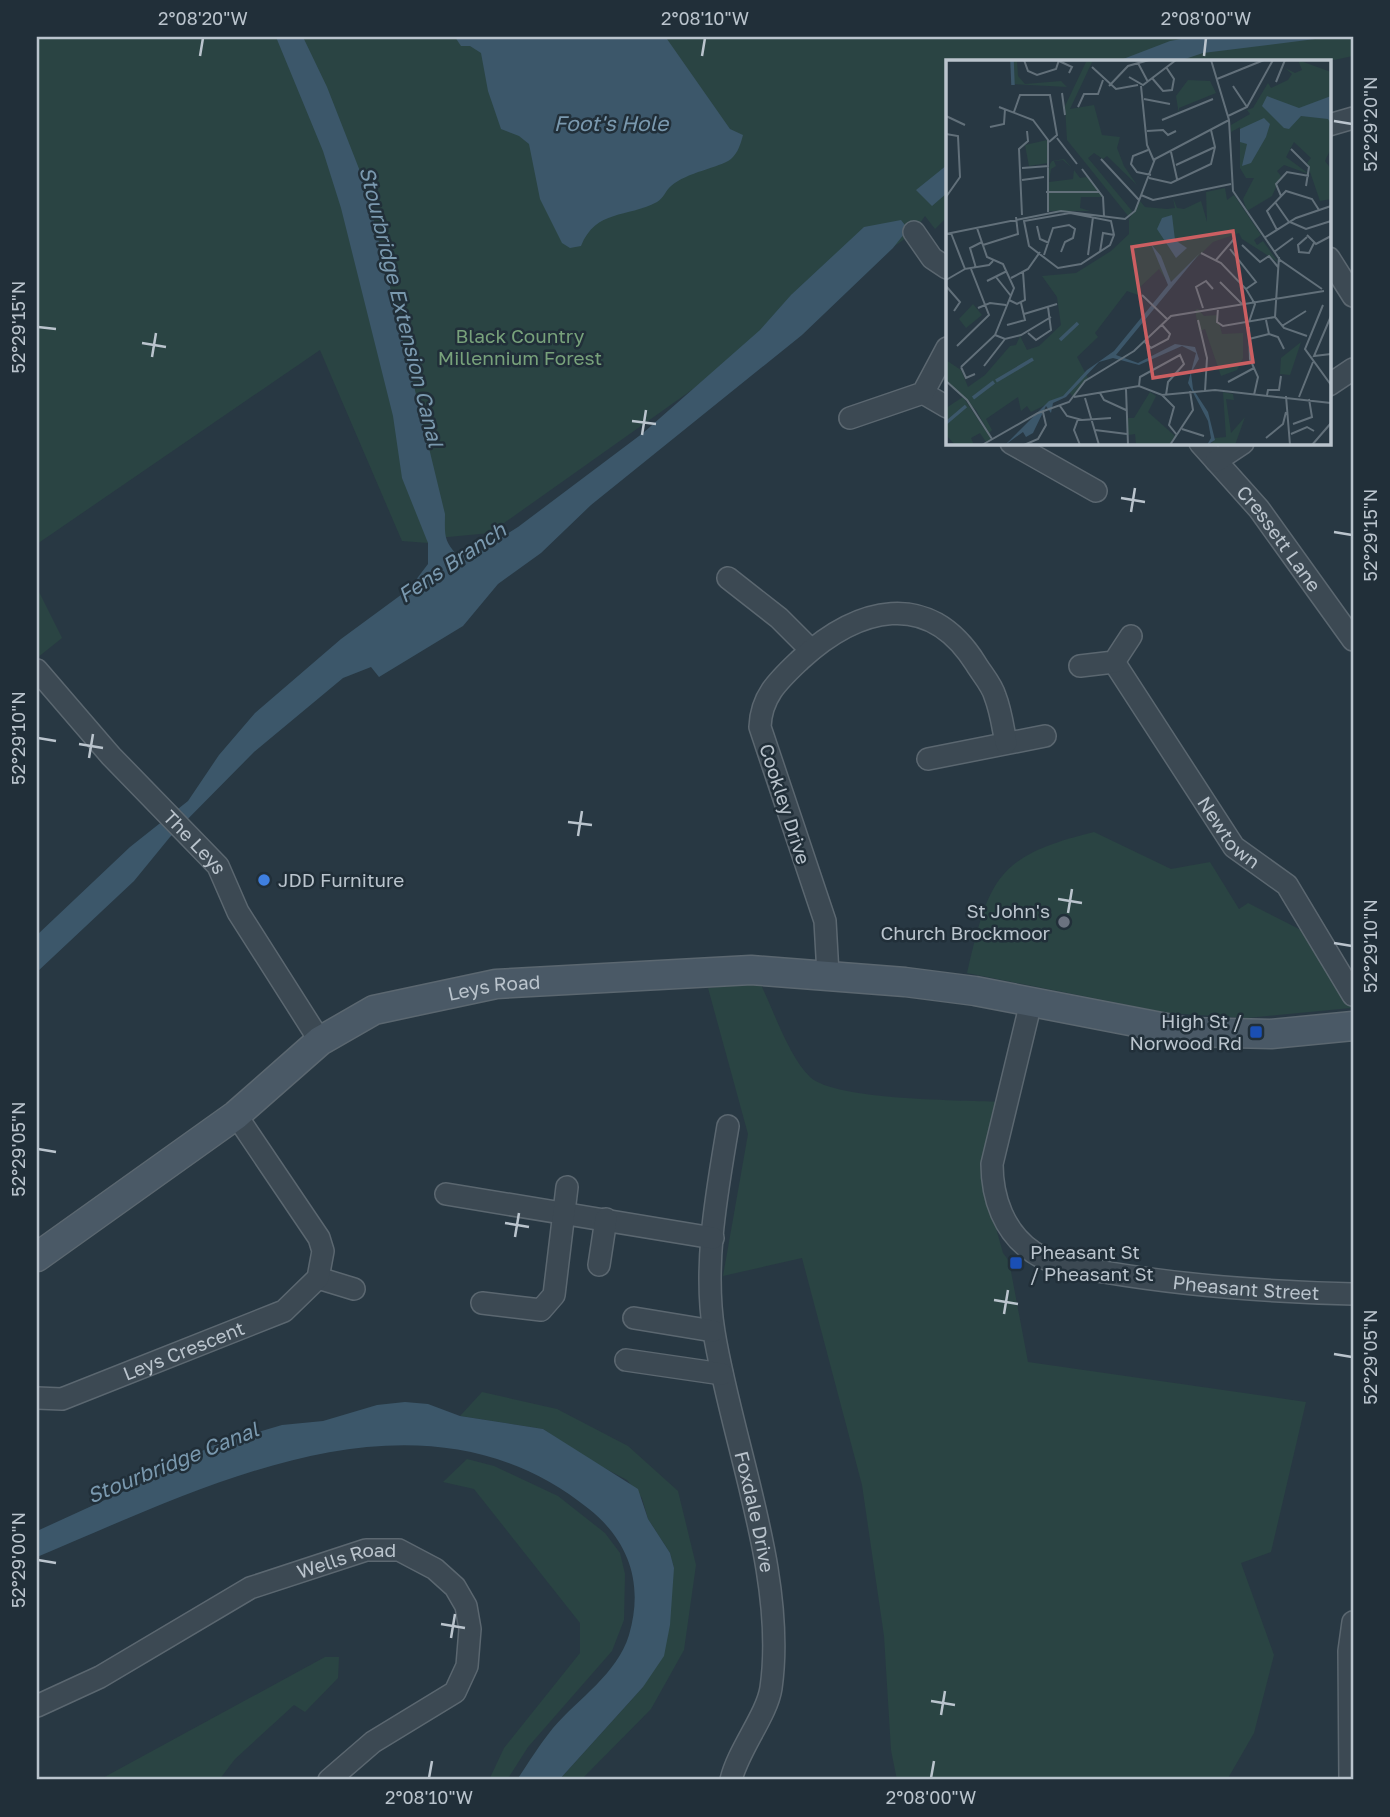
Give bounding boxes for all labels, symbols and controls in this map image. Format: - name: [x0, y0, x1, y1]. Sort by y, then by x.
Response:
- text: 2°08'20"W: [158, 7, 248, 29]
- text: 2°08'10"W: [661, 7, 749, 29]
- text: 2°08'00"W: [1161, 7, 1251, 29]
- inset map: [946, 60, 1330, 444]
- text: 52°29'20"N: [1359, 76, 1381, 172]
- water label: Foot's Hole: [554, 110, 670, 136]
- water label: Stourbridge Extension Canal: [354, 164, 450, 451]
- text: 52°29'15"N: [7, 280, 29, 374]
- park label: Black Country Millennium Forest: [438, 324, 602, 369]
- street label: Cressett Lane: [1232, 480, 1326, 596]
- text: 52°29'15"N: [1359, 488, 1381, 582]
- water label: Fens Branch: [392, 516, 511, 608]
- text: 52°29'10"N: [7, 691, 29, 785]
- street label: Cookley Drive: [755, 741, 816, 867]
- street label: Newtown: [1193, 792, 1265, 873]
- street label: The Leys: [159, 805, 232, 877]
- place label: JDD Furniture: [278, 868, 404, 891]
- marker: JDD Furniture: [256, 872, 272, 888]
- place label: St John's Church Brockmoor: [880, 899, 1051, 944]
- text: 52°29'10"N: [1359, 899, 1381, 993]
- marker: St John's Church Brockmoor: [1056, 914, 1072, 930]
- street label: Leys Road: [445, 970, 541, 1005]
- place label: High St / Norwood Rd: [1130, 1009, 1242, 1054]
- marker: High St / Norwood Rd: [1248, 1024, 1264, 1040]
- text: 52°29'05"N: [7, 1101, 29, 1197]
- place label: Pheasant St / Pheasant St: [1030, 1240, 1154, 1285]
- marker: Pheasant St / Pheasant St: [1008, 1255, 1024, 1271]
- street label: Pheasant Street: [1172, 1270, 1320, 1304]
- text: 52°29'05"N: [1359, 1309, 1381, 1405]
- street label: Leys Crescent: [120, 1316, 248, 1385]
- water label: Stourbridge Canal: [83, 1415, 263, 1508]
- street label: Foxdale Drive: [730, 1449, 779, 1574]
- text: 52°29'00"N: [7, 1512, 29, 1608]
- street label: Wells Road: [294, 1538, 396, 1583]
- text: 2°08'10"W: [385, 1786, 473, 1808]
- text: 2°08'00"W: [886, 1786, 976, 1808]

